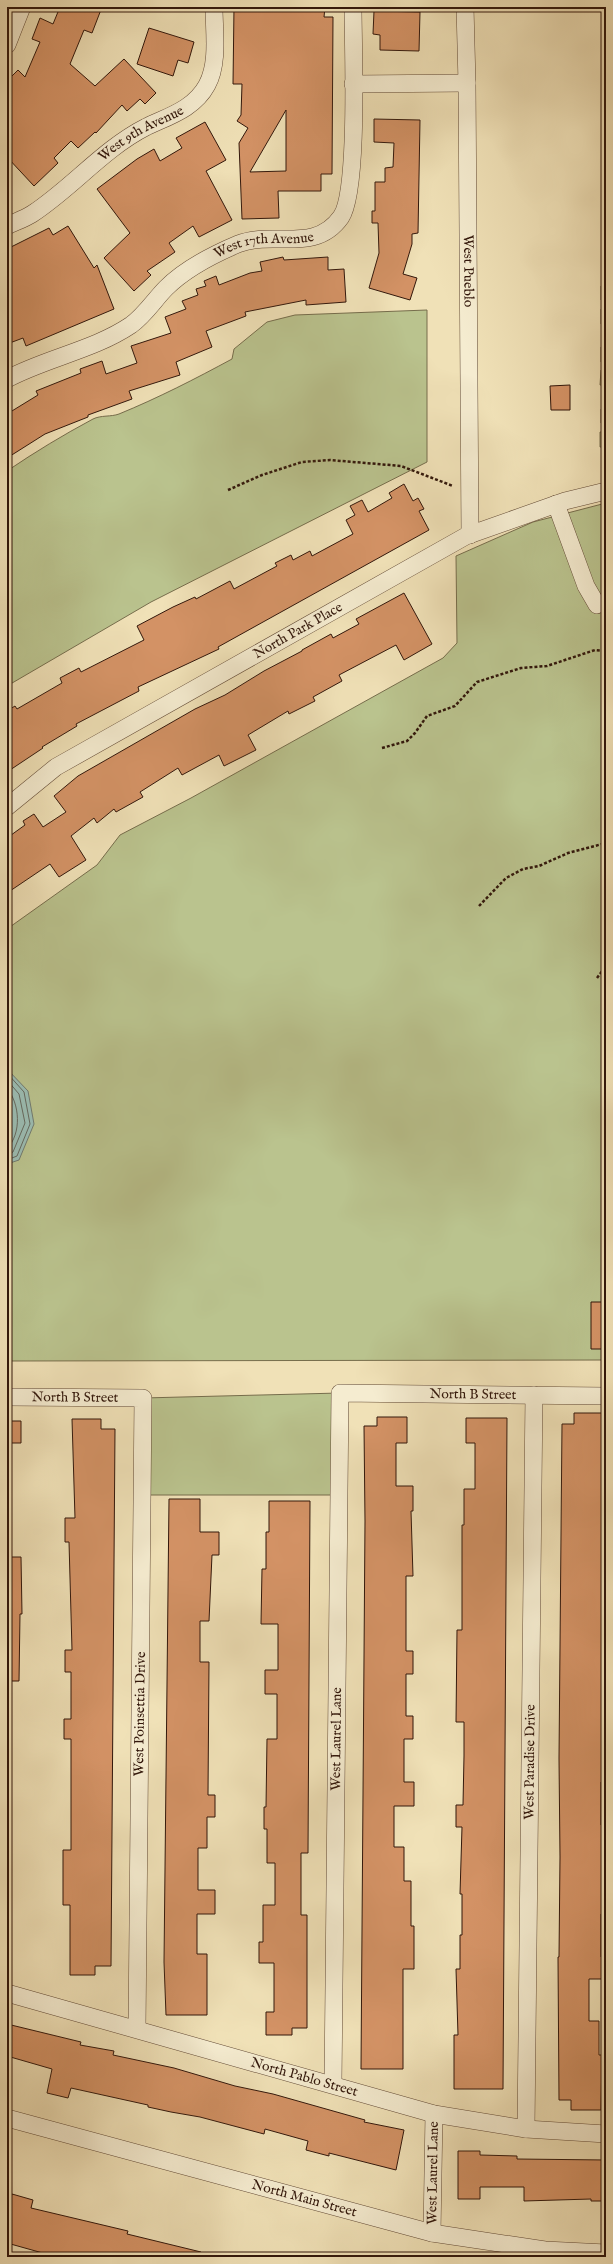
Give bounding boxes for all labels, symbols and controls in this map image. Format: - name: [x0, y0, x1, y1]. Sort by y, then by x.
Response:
- street label: West 9th Avenue: [95, 101, 188, 165]
- street label: West 17th Avenue: [211, 228, 316, 263]
- street label: West Pueblo: [459, 235, 477, 308]
- street label: North Park Place: [250, 598, 346, 663]
- street label: North B Street: [429, 1385, 517, 1404]
- street label: North B Street: [32, 1388, 119, 1407]
- street label: West Poinsettia Drive: [130, 1651, 150, 1777]
- street label: West Laurel Lane: [327, 1687, 346, 1791]
- street label: West Paradise Drive: [520, 1704, 540, 1820]
- street label: North Pablo Street: [249, 2054, 360, 2101]
- street label: West Laurel Lane: [423, 2121, 443, 2225]
- street label: North Main Street: [250, 2176, 359, 2221]

